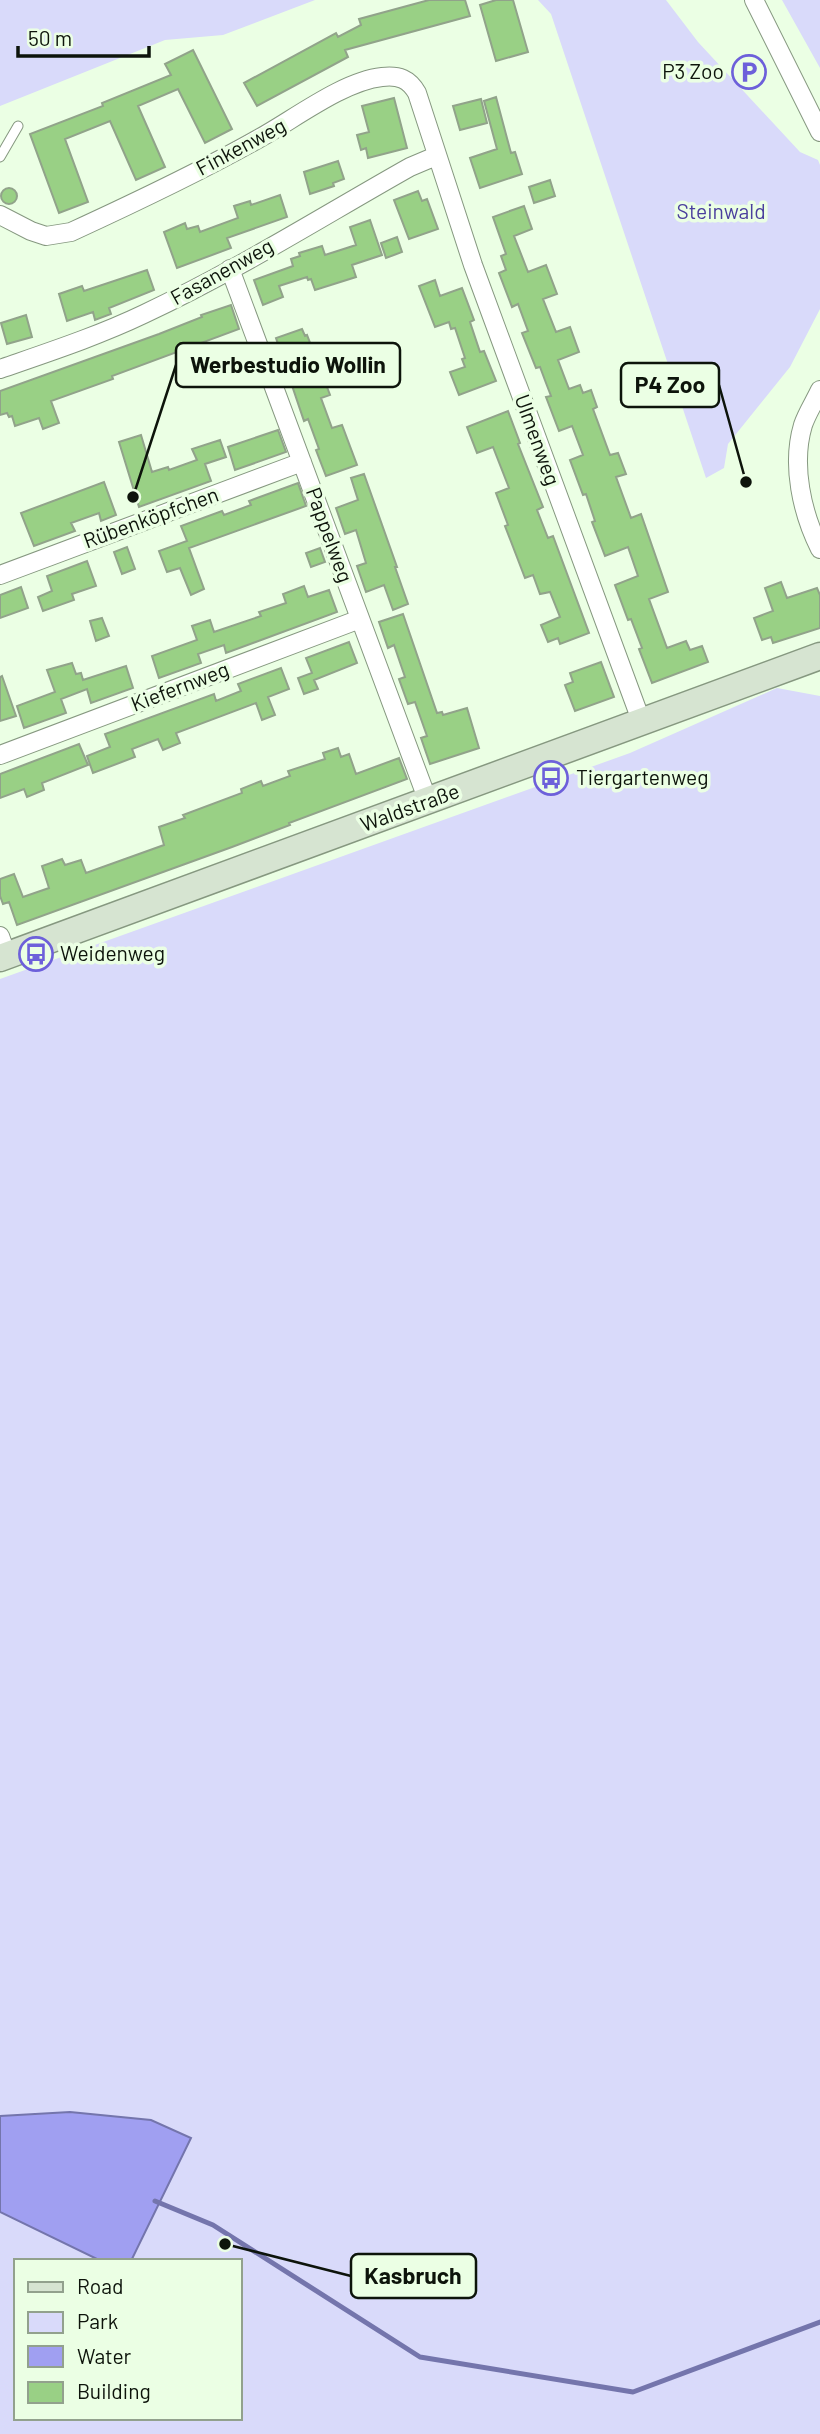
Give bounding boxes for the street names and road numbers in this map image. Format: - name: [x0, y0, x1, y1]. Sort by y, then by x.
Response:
- street label: Finkenweg: [191, 112, 290, 180]
- street label: Fasanenweg: [166, 232, 277, 309]
- street label: Ulmenweg: [510, 390, 566, 488]
- street label: Rübenköpfchen: [79, 481, 222, 553]
- street label: Pappelweg: [302, 484, 359, 585]
- street label: Kiefernweg: [127, 655, 232, 716]
- street label: Waldstraße: [357, 777, 462, 836]

